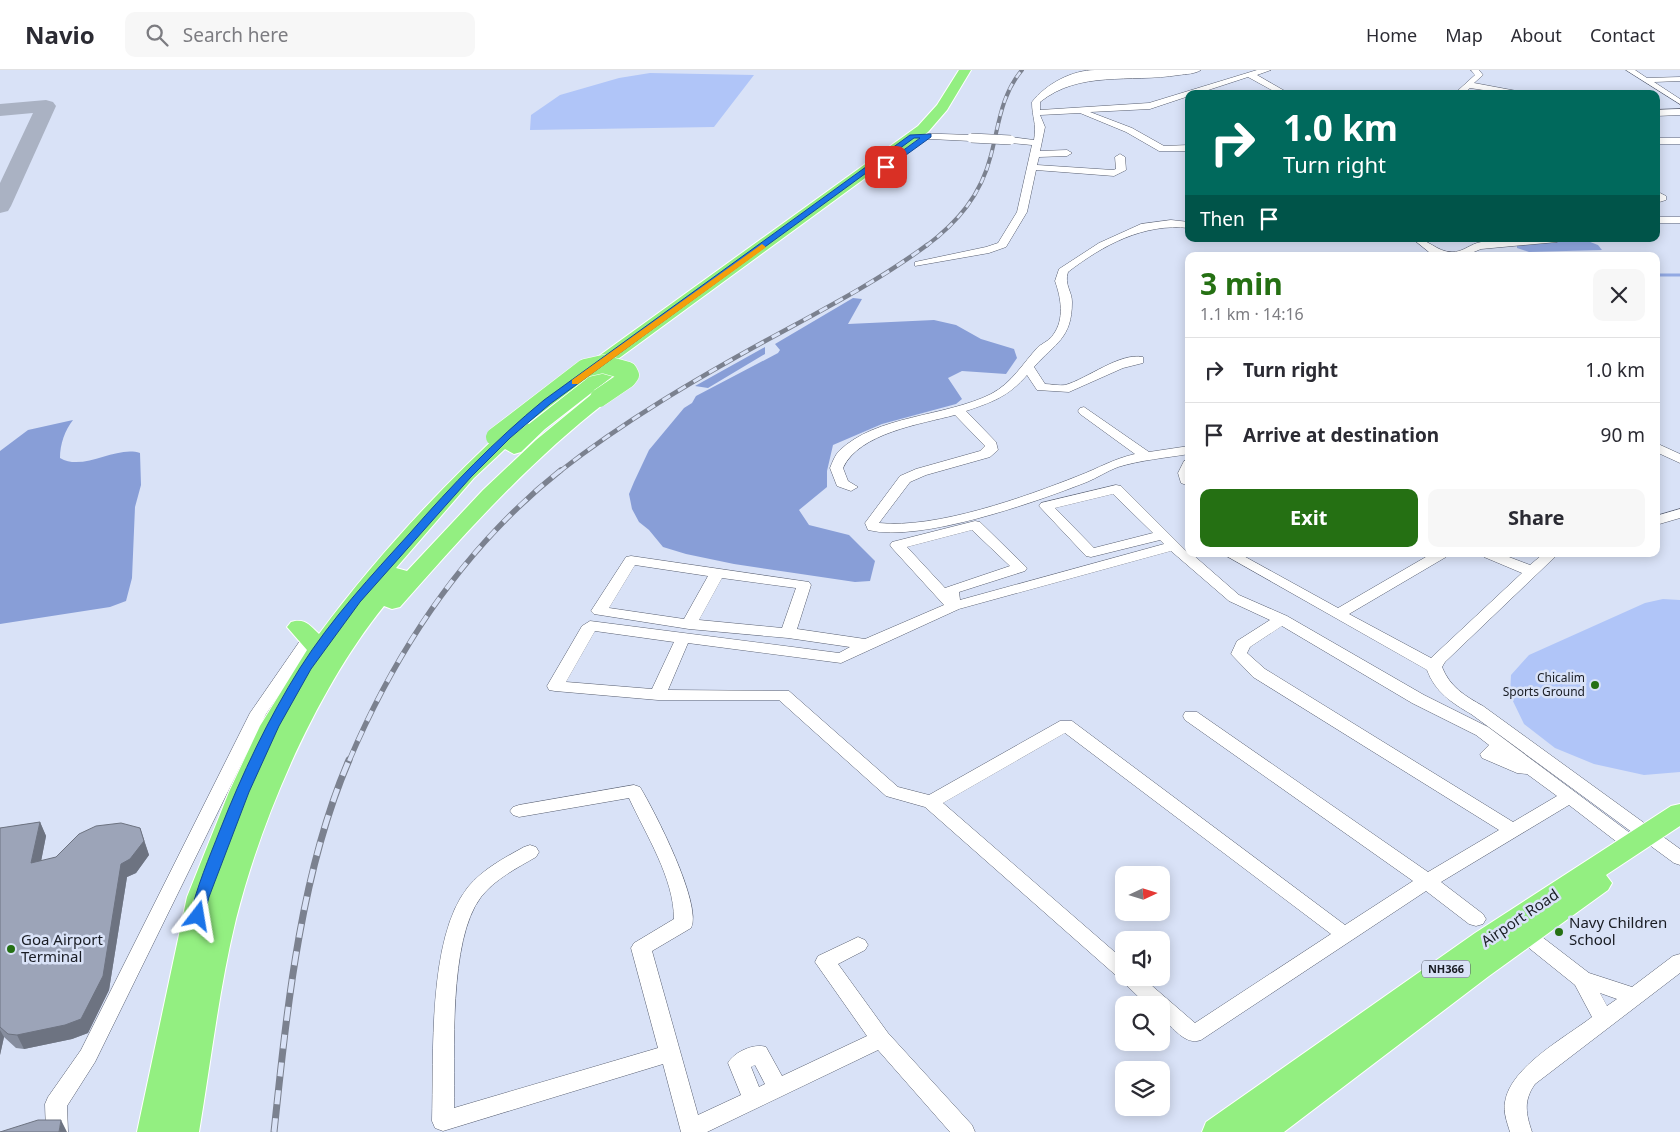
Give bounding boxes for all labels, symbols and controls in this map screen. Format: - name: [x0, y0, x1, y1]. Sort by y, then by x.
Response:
- search box: [125, 12, 475, 57]
- text: Navio: [25, 18, 95, 51]
- icon: search: [143, 21, 171, 49]
- text: Search here: [183, 22, 289, 48]
- text: Home: [1366, 23, 1417, 47]
- text: Map: [1445, 23, 1483, 47]
- text: About: [1511, 23, 1562, 47]
- text: Contact: [1590, 23, 1655, 47]
- text: 1.0 km: [1283, 104, 1398, 151]
- icon: right: [1200, 110, 1265, 175]
- pin: [865, 146, 907, 188]
- text: Turn right: [1283, 149, 1386, 179]
- icon: arrive: [872, 153, 900, 181]
- icon: arrive: [1255, 205, 1283, 233]
- text: Then: [1200, 206, 1245, 232]
- text: 3 min: [1200, 263, 1283, 304]
- button: close: [1593, 269, 1645, 321]
- text: 1.1 km · 14:16: [1200, 303, 1304, 325]
- icon: right: [1200, 356, 1228, 384]
- text: Turn right: [1243, 357, 1338, 383]
- text: 1.0 km: [1585, 357, 1645, 383]
- icon: arrive: [1200, 421, 1228, 449]
- text: Arrive at destination: [1243, 422, 1439, 448]
- text: 90 m: [1601, 422, 1645, 448]
- button: Exit: [1200, 489, 1418, 547]
- button: Share: [1428, 489, 1645, 547]
- place label: Chicalim Sports Ground: [1503, 669, 1585, 700]
- marker: Chicalim Sports Ground: [1589, 679, 1601, 691]
- north arrow: [1115, 866, 1170, 921]
- map controls: [1115, 866, 1170, 1116]
- street label: Airport Road: [1477, 884, 1562, 950]
- position arrow: [171, 889, 223, 941]
- place label: Navy Children School: [1569, 912, 1667, 949]
- marker: Navy Children School: [1553, 926, 1565, 938]
- place label: Goa Airport Terminal: [21, 929, 103, 966]
- button: sound: [1115, 931, 1170, 986]
- marker: Goa Airport Terminal: [5, 943, 17, 955]
- road number: NH366: [1422, 961, 1470, 978]
- button: search: [1115, 996, 1170, 1051]
- button: layers: [1115, 1061, 1170, 1116]

